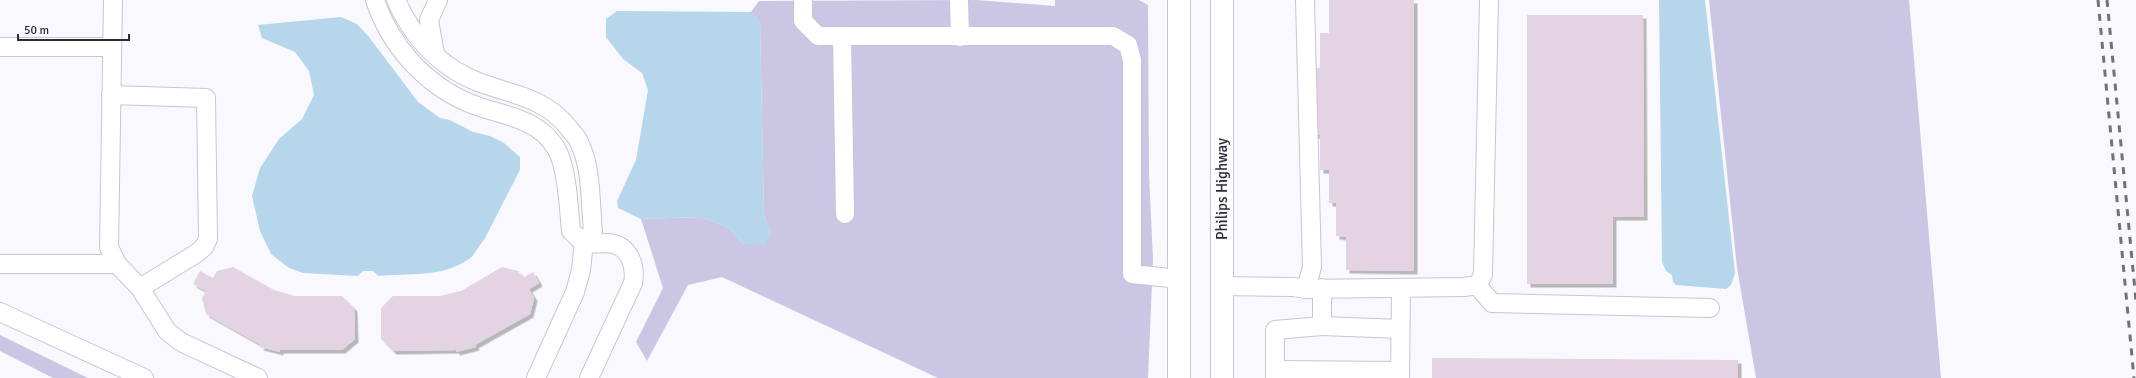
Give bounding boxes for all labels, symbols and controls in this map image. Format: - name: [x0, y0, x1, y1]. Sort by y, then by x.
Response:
- scale bar: [18, 16, 129, 42]
- text: 50 m: [24, 23, 49, 38]
- street label: Philips Highway: [1213, 138, 1231, 240]

